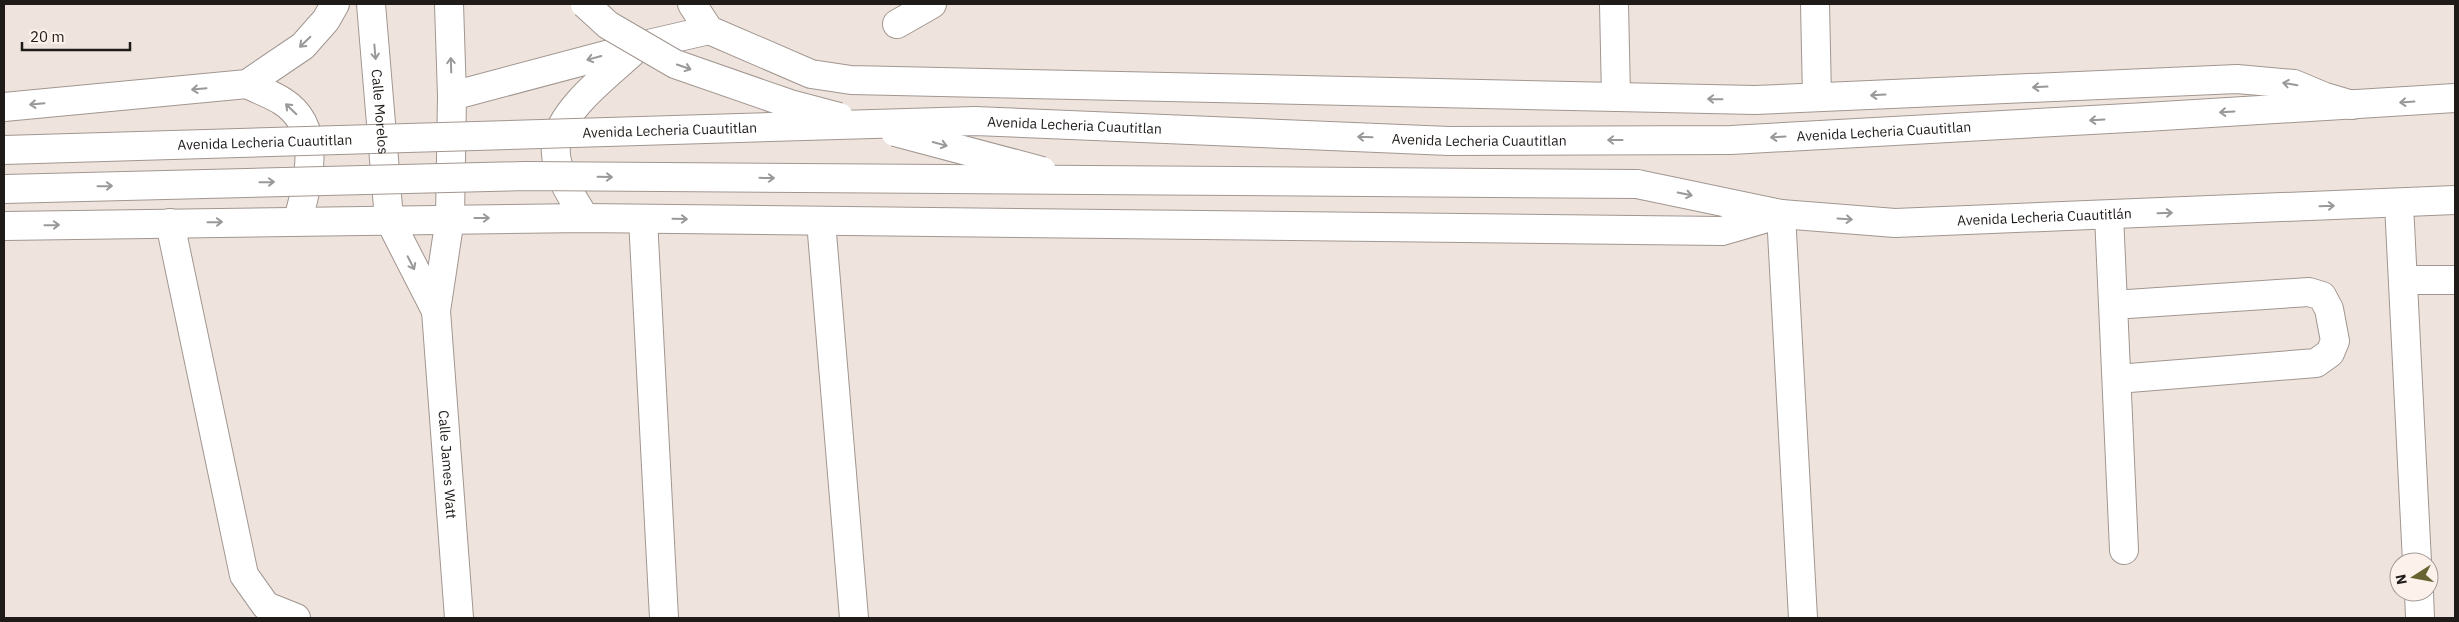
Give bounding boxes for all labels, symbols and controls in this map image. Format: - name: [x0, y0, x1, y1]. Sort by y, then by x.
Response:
- scale bar: [22, 20, 130, 52]
- text: 20 m: [30, 27, 65, 46]
- one-way arrow: [299, 36, 312, 48]
- one-way arrow: [370, 44, 380, 60]
- one-way arrow: [586, 54, 602, 63]
- one-way arrow: [446, 57, 456, 73]
- one-way arrow: [676, 63, 692, 73]
- street label: Calle Morelos: [367, 68, 393, 155]
- one-way arrow: [2282, 79, 2298, 89]
- one-way arrow: [2032, 83, 2048, 92]
- one-way arrow: [191, 84, 207, 94]
- one-way arrow: [1870, 90, 1886, 99]
- one-way arrow: [1708, 95, 1724, 104]
- one-way arrow: [2399, 97, 2415, 106]
- one-way arrow: [29, 100, 45, 109]
- one-way arrow: [284, 103, 297, 115]
- one-way arrow: [2219, 108, 2235, 117]
- street label: Avenida Lecheria Cuautitlan: [987, 113, 1162, 138]
- one-way arrow: [2090, 115, 2106, 124]
- street label: Avenida Lecheria Cuautitlan: [1796, 118, 1972, 145]
- street label: Avenida Lecheria Cuautitlan: [582, 119, 757, 142]
- street label: Avenida Lecheria Cuautitlan: [1391, 130, 1567, 150]
- street label: Avenida Lecheria Cuautitlan: [177, 131, 353, 154]
- one-way arrow: [1358, 133, 1374, 142]
- one-way arrow: [1770, 133, 1786, 142]
- one-way arrow: [1608, 135, 1624, 145]
- one-way arrow: [932, 140, 948, 149]
- one-way arrow: [597, 172, 613, 181]
- one-way arrow: [759, 173, 775, 183]
- one-way arrow: [259, 177, 275, 187]
- one-way arrow: [97, 182, 113, 191]
- one-way arrow: [1676, 190, 1692, 199]
- one-way arrow: [2319, 202, 2335, 211]
- street label: Avenida Lecheria Cuautitlán: [1957, 204, 2132, 229]
- one-way arrow: [2156, 208, 2172, 217]
- one-way arrow: [474, 213, 490, 223]
- one-way arrow: [672, 214, 688, 224]
- one-way arrow: [1837, 215, 1853, 224]
- one-way arrow: [206, 217, 223, 227]
- one-way arrow: [44, 220, 60, 230]
- one-way arrow: [407, 255, 416, 270]
- street label: Calle James Watt: [434, 409, 461, 520]
- north arrow: [2389, 552, 2439, 602]
- text: N: [2391, 573, 2411, 586]

